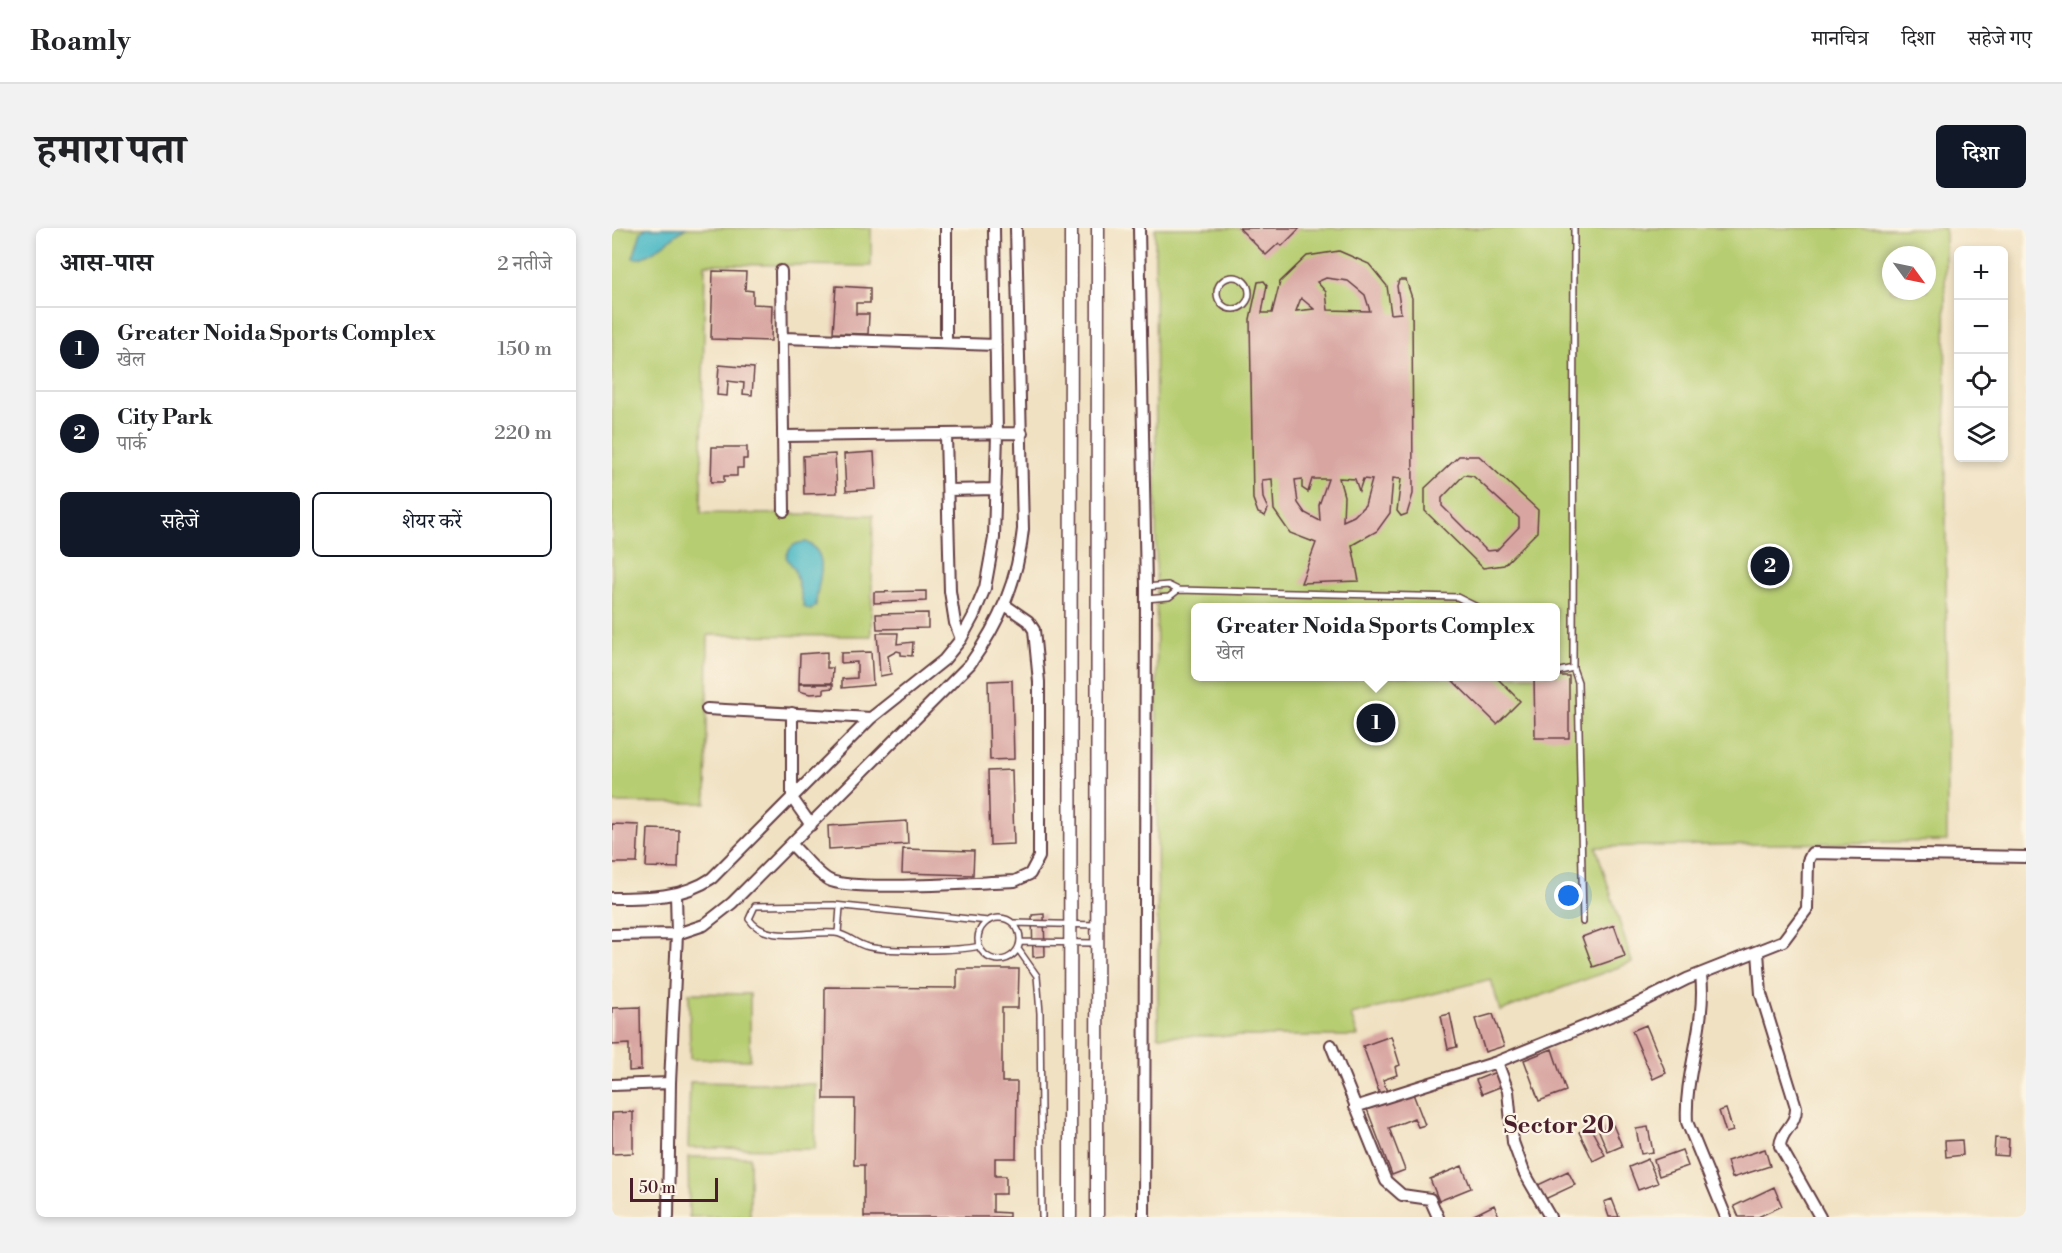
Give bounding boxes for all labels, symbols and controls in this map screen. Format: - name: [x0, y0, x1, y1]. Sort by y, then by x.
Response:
- text: Roamly: [30, 24, 131, 59]
- text: मानचित्र: [1812, 26, 1869, 52]
- text: दिशा: [1902, 26, 1935, 52]
- text: सहेजे गए: [1968, 26, 2032, 52]
- text: हमारा पता: [36, 124, 186, 177]
- button: दिशा: [1936, 125, 2026, 188]
- north arrow: [1882, 246, 1936, 300]
- map controls: [1954, 246, 2008, 462]
- button: +: [1954, 246, 2008, 300]
- text: आस-पास: [60, 247, 153, 279]
- text: 2 नतीजे: [497, 252, 552, 277]
- button: −: [1954, 300, 2008, 354]
- text: Greater Noida Sports Complex: [117, 320, 436, 347]
- text: 1: [75, 337, 84, 362]
- text: 150 m: [497, 337, 552, 362]
- text: खेल: [117, 348, 145, 373]
- button: locate: [1954, 354, 2008, 408]
- text: City Park: [117, 404, 213, 431]
- button: layers: [1954, 408, 2008, 462]
- text: 2: [73, 421, 86, 446]
- text: 220 m: [494, 421, 552, 446]
- text: पार्क: [117, 432, 146, 457]
- button: सहेजें: [60, 492, 300, 557]
- button: शेयर करें: [312, 492, 552, 557]
- pin: 2: [1750, 544, 1790, 588]
- popup: [1191, 603, 1560, 681]
- text: Greater Noida Sports Complex: [1216, 613, 1535, 640]
- text: खेल: [1216, 641, 1244, 666]
- pin: 1: [1356, 700, 1395, 746]
- your location: [1554, 881, 1583, 910]
- district label: Sector 20: [1504, 1111, 1614, 1141]
- scale bar: [630, 1175, 718, 1202]
- text: 50 m: [639, 1178, 676, 1198]

